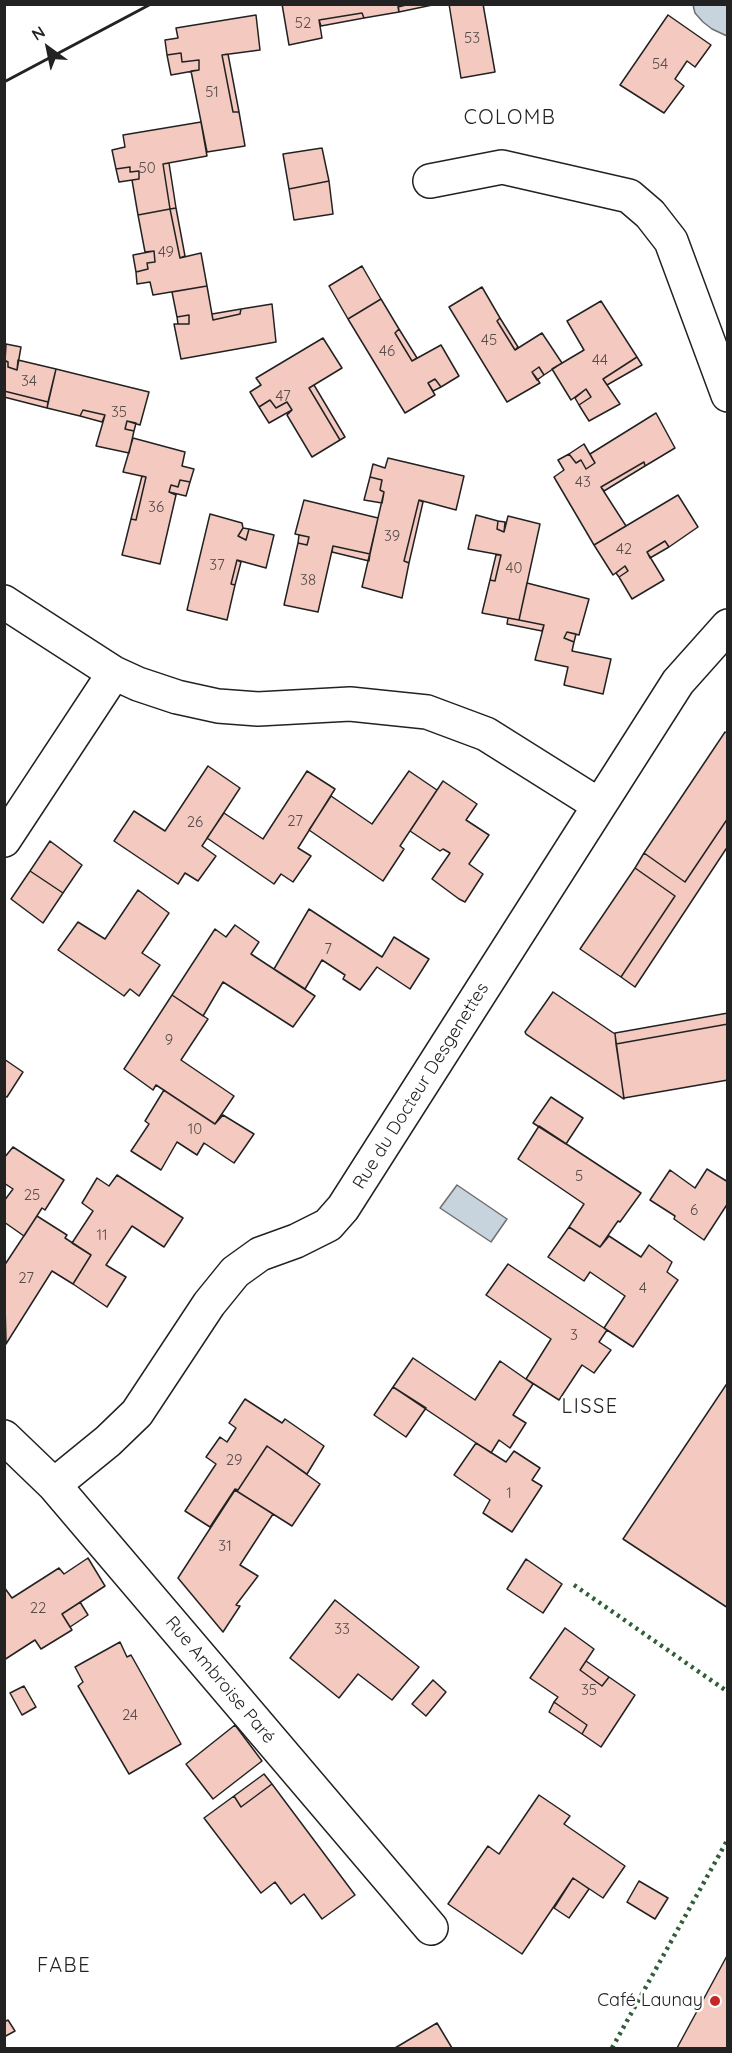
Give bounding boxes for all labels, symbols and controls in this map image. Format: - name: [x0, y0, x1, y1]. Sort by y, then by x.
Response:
- house number: 52: [295, 14, 311, 32]
- north arrow: [18, 18, 78, 78]
- text: N: [28, 21, 49, 44]
- house number: 53: [464, 29, 480, 47]
- house number: 54: [652, 55, 668, 73]
- house number: 51: [205, 83, 219, 101]
- district label: COLOMB: [464, 106, 556, 130]
- house number: 50: [138, 159, 156, 177]
- house number: 49: [158, 243, 174, 261]
- house number: 45: [481, 331, 497, 349]
- house number: 46: [379, 342, 395, 360]
- house number: 44: [592, 351, 608, 369]
- house number: 34: [21, 372, 37, 390]
- house number: 47: [275, 387, 291, 405]
- house number: 35: [111, 403, 127, 421]
- house number: 43: [575, 473, 591, 491]
- house number: 36: [148, 498, 164, 516]
- house number: 39: [384, 527, 400, 545]
- house number: 42: [616, 540, 632, 558]
- house number: 37: [209, 556, 225, 574]
- house number: 40: [506, 559, 522, 577]
- house number: 38: [300, 571, 316, 589]
- house number: 27: [287, 812, 303, 830]
- house number: 26: [187, 813, 203, 831]
- house number: 7: [324, 940, 332, 958]
- street label: Rue du Docteur Desgenettes: [348, 979, 494, 1193]
- house number: 9: [165, 1031, 173, 1049]
- house number: 10: [188, 1120, 202, 1138]
- house number: 5: [575, 1167, 583, 1185]
- house number: 25: [24, 1186, 40, 1204]
- house number: 6: [690, 1201, 698, 1219]
- house number: 11: [96, 1226, 108, 1244]
- house number: 27: [18, 1269, 34, 1287]
- house number: 4: [639, 1279, 647, 1297]
- house number: 3: [570, 1326, 578, 1344]
- district label: LISSE: [562, 1395, 618, 1419]
- house number: 29: [226, 1451, 242, 1469]
- house number: 1: [506, 1484, 512, 1502]
- house number: 31: [218, 1537, 232, 1555]
- house number: 22: [30, 1599, 46, 1617]
- street label: Rue Ambroise Paré: [161, 1612, 279, 1748]
- house number: 33: [334, 1620, 350, 1638]
- house number: 35: [581, 1681, 597, 1699]
- house number: 24: [122, 1706, 138, 1724]
- district label: FABE: [37, 1954, 91, 1978]
- place label: Café Launay: [597, 1990, 703, 2012]
- marker: Café Launay: [708, 1994, 722, 2008]

